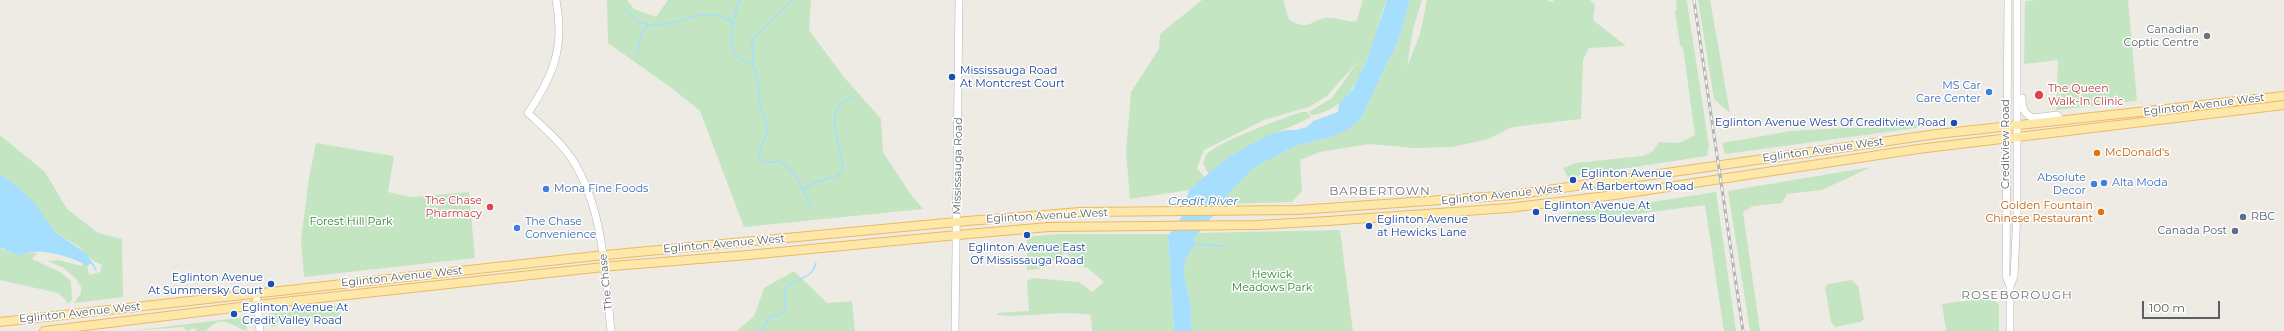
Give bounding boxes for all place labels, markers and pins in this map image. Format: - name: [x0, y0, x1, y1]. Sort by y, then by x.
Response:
- place label: Canadian Coptic Centre: [2124, 23, 2199, 49]
- marker: Canadian Coptic Centre: [2202, 31, 2212, 41]
- place label: Mississauga Road At Montcrest Court: [960, 64, 1065, 90]
- marker: Mississauga Road At Montcrest Court: [947, 72, 957, 82]
- place label: MS Car Care Center: [1916, 79, 1981, 105]
- place label: The Queen Walk-In Clinic: [2048, 82, 2124, 108]
- marker: MS Car Care Center: [1984, 87, 1994, 97]
- marker: The Queen Walk-In Clinic: [2033, 89, 2045, 101]
- place label: Eglinton Avenue West Of Creditview Road: [1715, 116, 1946, 130]
- marker: Eglinton Avenue West Of Creditview Road: [1949, 118, 1959, 128]
- place label: McDonald's: [2105, 146, 2170, 160]
- marker: McDonald's: [2092, 148, 2102, 158]
- place label: Eglinton Avenue At Barbertown Road: [1581, 167, 1694, 193]
- place label: Absolute Decor: [2037, 171, 2086, 197]
- marker: Eglinton Avenue At Barbertown Road: [1568, 175, 1578, 185]
- place label: Alta Moda: [2112, 176, 2168, 190]
- marker: Alta Moda: [2099, 178, 2109, 188]
- marker: Absolute Decor: [2089, 179, 2099, 189]
- place label: Mona Fine Foods: [554, 182, 648, 196]
- marker: Mona Fine Foods: [541, 184, 551, 194]
- place label: The Chase Pharmacy: [425, 194, 482, 220]
- place label: Eglinton Avenue At Inverness Boulevard: [1544, 199, 1655, 225]
- place label: Golden Fountain Chinese Restaurant: [1985, 199, 2093, 225]
- marker: The Chase Pharmacy: [485, 202, 495, 212]
- marker: Eglinton Avenue At Inverness Boulevard: [1531, 207, 1541, 217]
- marker: Golden Fountain Chinese Restaurant: [2096, 207, 2106, 217]
- place label: RBC: [2251, 210, 2275, 224]
- marker: RBC: [2238, 212, 2248, 222]
- place label: Eglinton Avenue at Hewicks Lane: [1377, 213, 1468, 239]
- place label: The Chase Convenience: [525, 215, 596, 241]
- marker: Eglinton Avenue at Hewicks Lane: [1364, 221, 1374, 231]
- marker: The Chase Convenience: [512, 223, 522, 233]
- place label: Canada Post: [2158, 224, 2227, 238]
- marker: Canada Post: [2230, 226, 2240, 236]
- marker: Eglinton Avenue East Of Mississauga Road: [1022, 230, 1032, 240]
- place label: Eglinton Avenue East Of Mississauga Road: [968, 241, 1086, 267]
- place label: Eglinton Avenue At Summersky Court: [148, 271, 263, 297]
- marker: Eglinton Avenue At Summersky Court: [266, 279, 276, 289]
- place label: Eglinton Avenue At Credit Valley Road: [242, 301, 348, 327]
- marker: Eglinton Avenue At Credit Valley Road: [229, 309, 239, 319]

